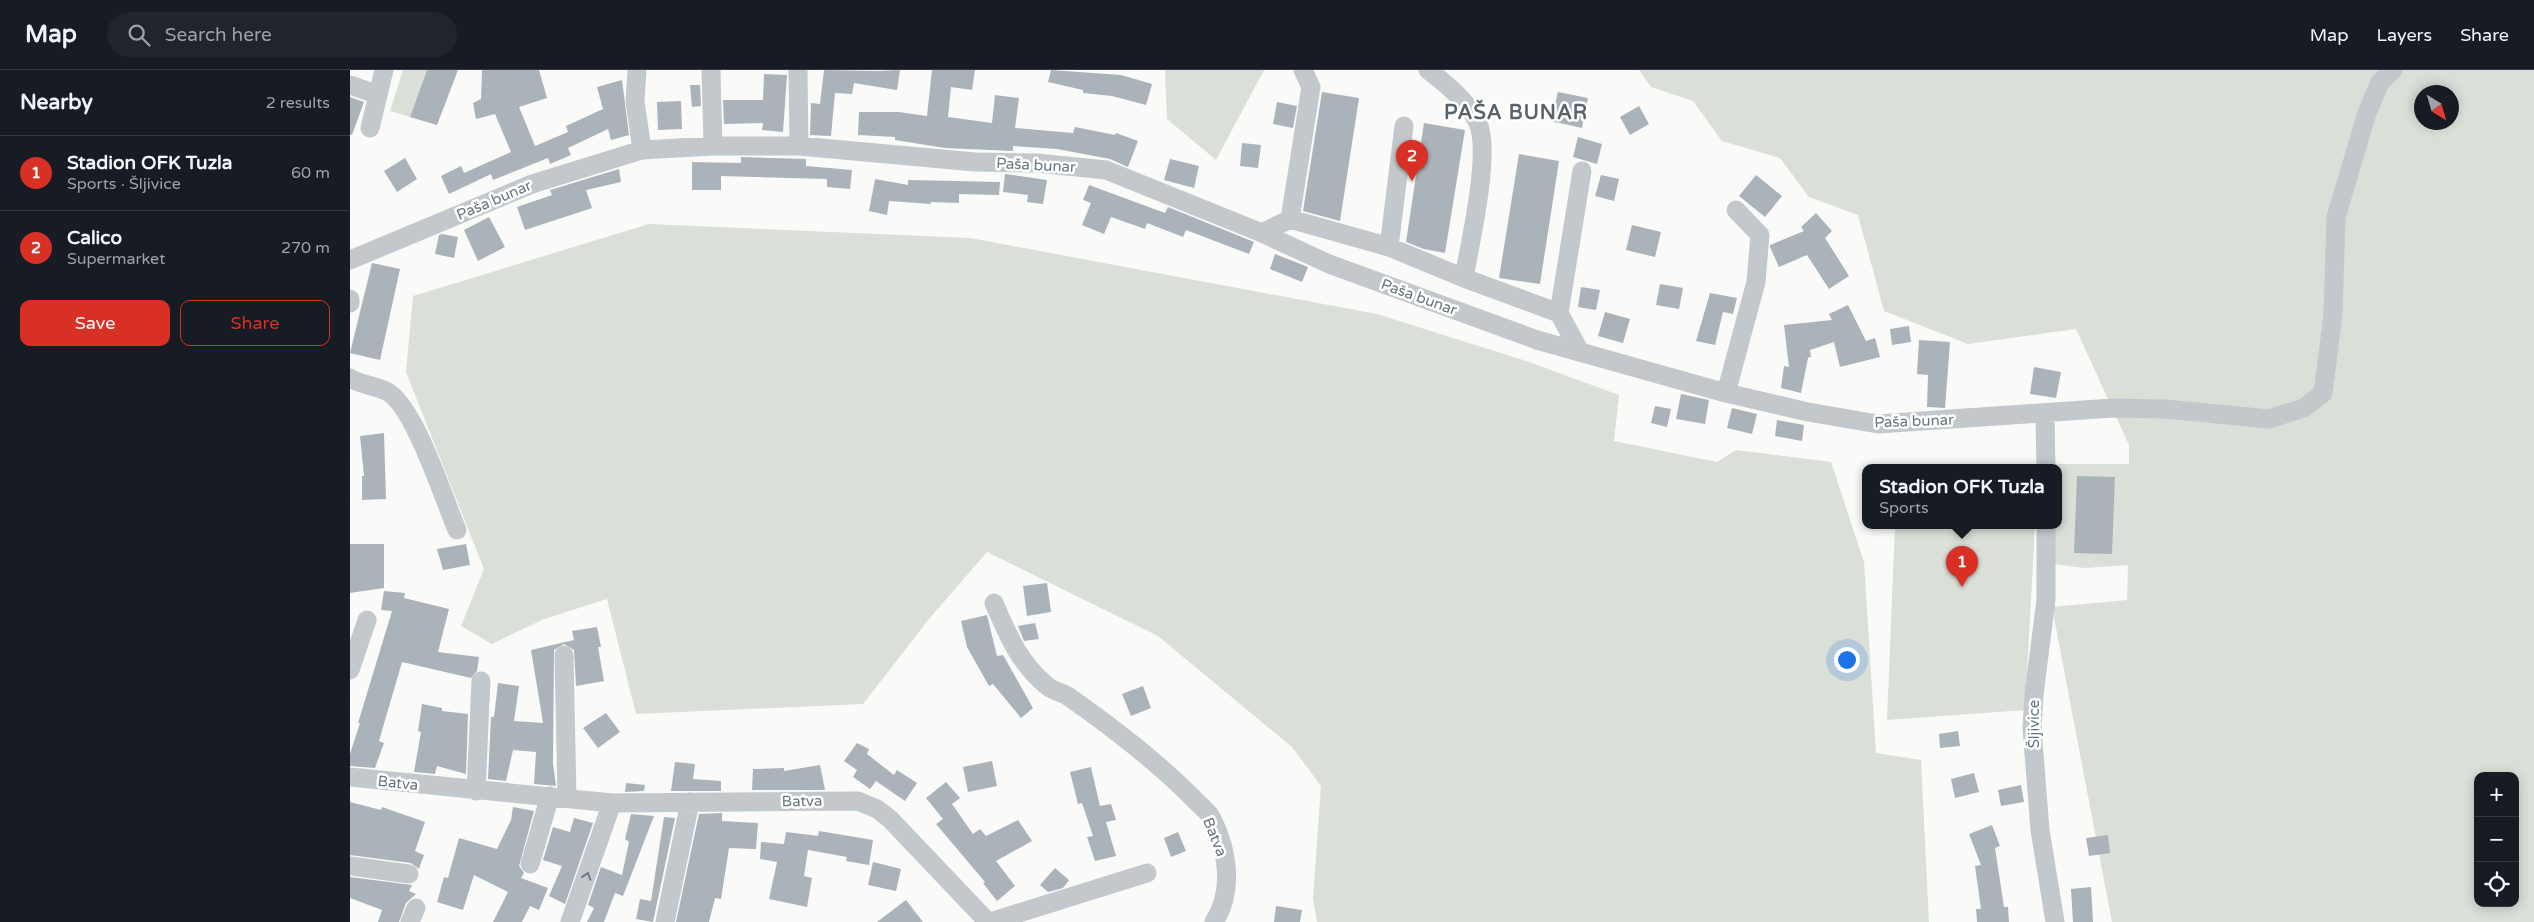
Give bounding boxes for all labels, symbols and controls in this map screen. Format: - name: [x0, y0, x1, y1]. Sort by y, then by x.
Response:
- search box: [107, 12, 457, 57]
- text: Map: [25, 20, 77, 49]
- icon: search: [125, 21, 153, 49]
- text: Search here: [165, 24, 272, 46]
- text: Map: [2310, 24, 2349, 46]
- text: Layers: [2377, 24, 2432, 46]
- text: Share: [2460, 24, 2509, 46]
- north arrow: [2414, 85, 2459, 130]
- text: Nearby: [20, 90, 93, 115]
- text: 2 results: [266, 93, 330, 113]
- district label: PAŠA BUNAR: [1444, 99, 1588, 125]
- pin: 2: [1396, 140, 1428, 181]
- text: Stadion OFK Tuzla: [67, 152, 233, 174]
- street label: Paša bunar: [996, 154, 1076, 176]
- text: 1: [31, 163, 41, 183]
- text: 60 m: [291, 163, 330, 183]
- text: Sports · Šljivice: [67, 174, 181, 194]
- street label: Paša bunar: [454, 176, 534, 224]
- text: Calico: [67, 227, 122, 249]
- text: 2: [31, 238, 41, 258]
- text: 270 m: [281, 238, 330, 258]
- text: Supermarket: [67, 249, 165, 269]
- street label: Paša bunar: [1379, 275, 1460, 319]
- button: Save: [20, 300, 170, 346]
- button: Share: [180, 300, 330, 346]
- street label: Paša bunar: [1874, 411, 1954, 431]
- popup: [1862, 464, 2062, 529]
- text: Stadion OFK Tuzla: [1879, 476, 2045, 498]
- text: Sports: [1879, 498, 1929, 518]
- pin: 1: [1946, 546, 1978, 587]
- your location: [1834, 647, 1860, 673]
- street label: Šljivice: [2025, 700, 2043, 748]
- street label: Batva: [377, 772, 419, 794]
- map controls: [2474, 772, 2519, 907]
- button: +: [2474, 772, 2519, 817]
- street label: Batva: [782, 792, 822, 810]
- street label: Batva: [1199, 815, 1231, 859]
- button: −: [2474, 817, 2519, 862]
- button: locate: [2474, 862, 2519, 907]
- one-way arrow: [581, 872, 591, 881]

